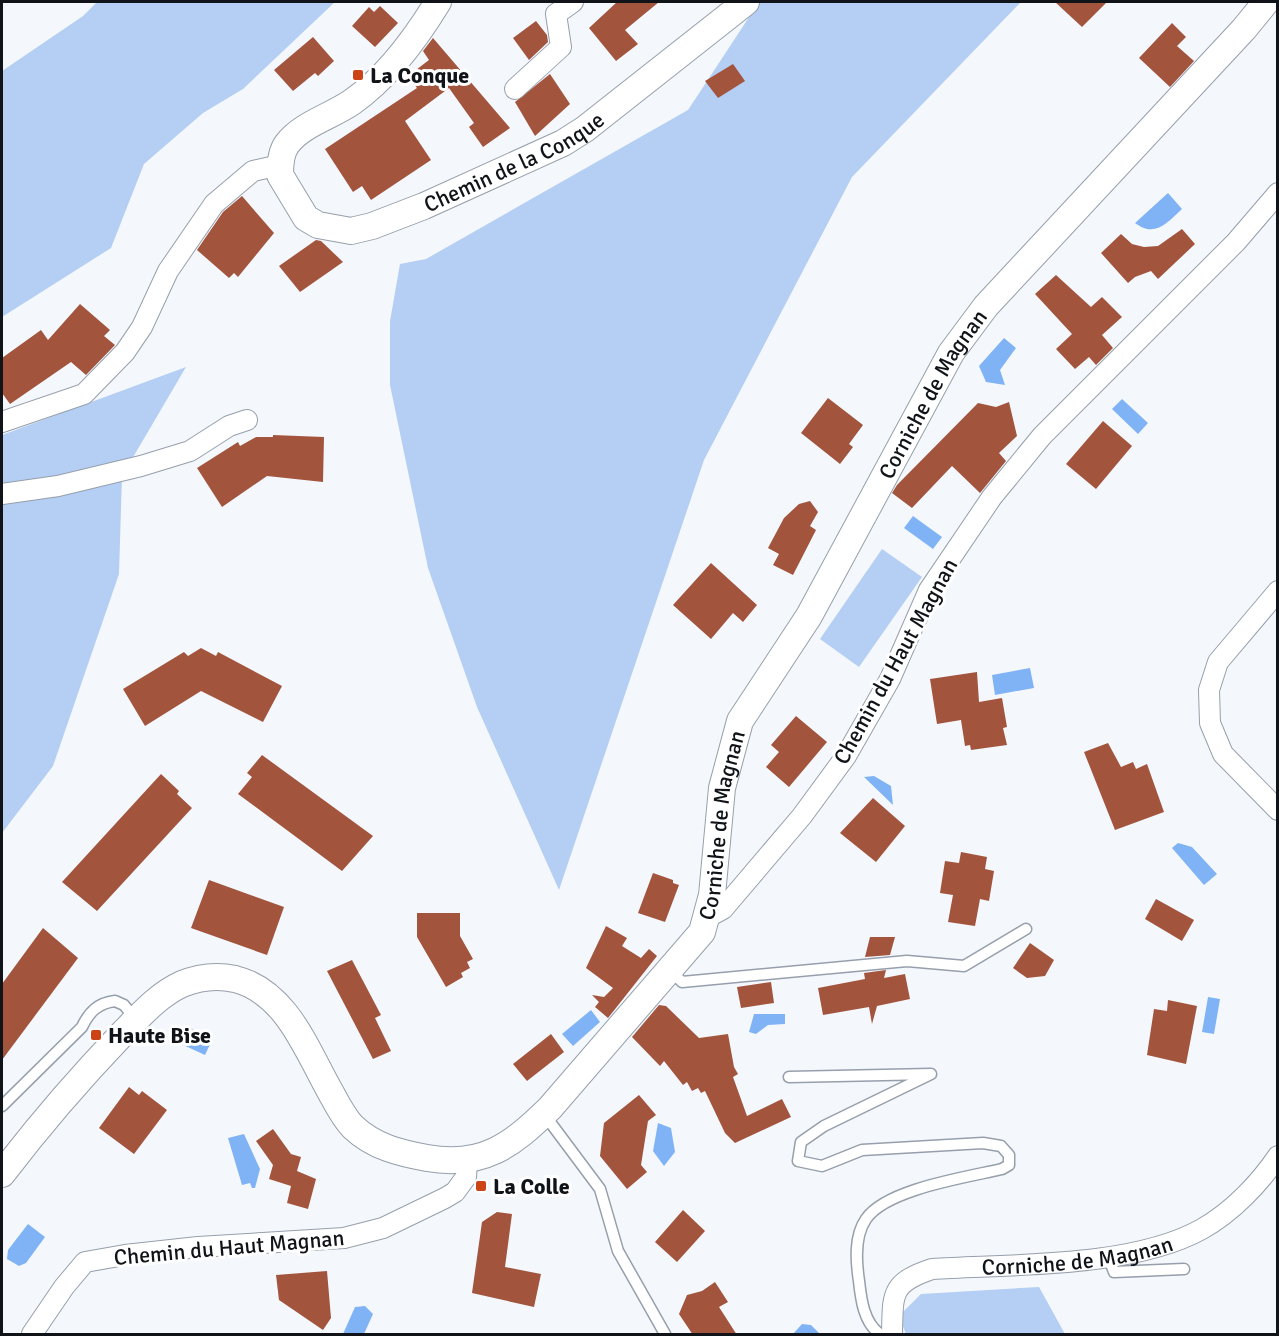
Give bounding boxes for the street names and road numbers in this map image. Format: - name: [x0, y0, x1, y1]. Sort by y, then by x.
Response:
- street label: Chemin de la Conque: [420, 106, 610, 218]
- street label: Corniche de Magnan: [873, 304, 993, 483]
- street label: Chemin du Haut Magnan: [828, 554, 963, 769]
- street label: Corniche de Magnan: [693, 727, 751, 923]
- street label: Chemin du Haut Magnan: [113, 1224, 345, 1271]
- street label: Corniche de Magnan: [981, 1230, 1176, 1281]

